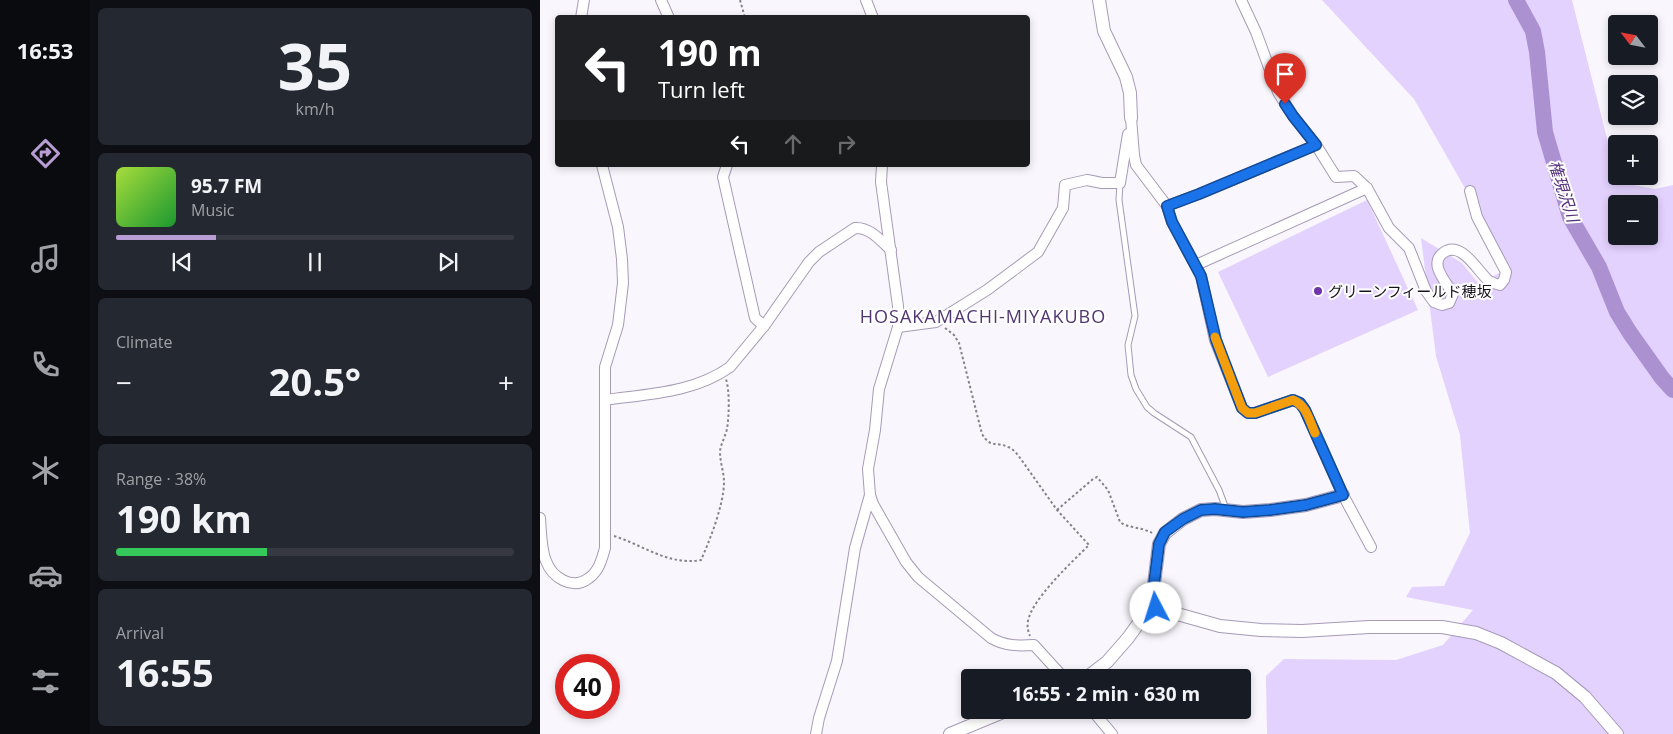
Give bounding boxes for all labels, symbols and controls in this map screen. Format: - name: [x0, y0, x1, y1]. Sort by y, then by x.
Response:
- north arrow: [1608, 15, 1658, 65]
- map controls: [1608, 15, 1658, 245]
- text: 35: [278, 21, 352, 109]
- text: 190 m: [658, 29, 762, 76]
- text: 16:53: [17, 35, 73, 65]
- icon: left: [575, 35, 640, 100]
- pin: [1264, 53, 1306, 104]
- icon: arrive: [1271, 60, 1299, 88]
- text: Turn left: [658, 74, 745, 104]
- button: layers: [1608, 75, 1658, 125]
- text: km/h: [296, 98, 334, 120]
- icon: left: [726, 130, 754, 158]
- icon: ahead: [779, 130, 807, 158]
- icon: right: [832, 130, 860, 158]
- button: +: [1608, 135, 1658, 185]
- icon: directions: [28, 136, 63, 171]
- water label: 権現沢川: [1544, 157, 1585, 227]
- text: 95.7 FM: [191, 173, 262, 199]
- button: −: [1608, 195, 1658, 245]
- text: Music: [191, 199, 235, 221]
- icon: music: [28, 241, 63, 276]
- icon: previous: [168, 248, 196, 276]
- icon: pause: [301, 248, 329, 276]
- icon: next: [434, 248, 462, 276]
- place label: グリーンフィールド穂坂: [1328, 281, 1492, 301]
- marker: グリーンフィールド穂坂: [1312, 285, 1324, 297]
- district label: HOSAKAMACHI-MIYAKUBO: [860, 304, 1106, 328]
- text: Climate: [116, 331, 173, 353]
- icon: phone: [28, 347, 63, 382]
- text: 20.5°: [269, 355, 361, 407]
- text: −: [116, 363, 132, 401]
- text: +: [498, 363, 514, 401]
- icon: climate: [28, 453, 63, 488]
- text: Range · 38%: [116, 468, 206, 490]
- text: 190 km: [116, 492, 252, 544]
- icon: car: [28, 558, 63, 593]
- position arrow: [1129, 581, 1181, 633]
- text: Arrival: [116, 622, 164, 644]
- text: 16:55: [116, 646, 214, 698]
- speed limit sign: 40: [555, 654, 620, 719]
- icon: filters: [28, 664, 63, 699]
- text: 16:55 · 2 min · 630 m: [1012, 681, 1200, 707]

